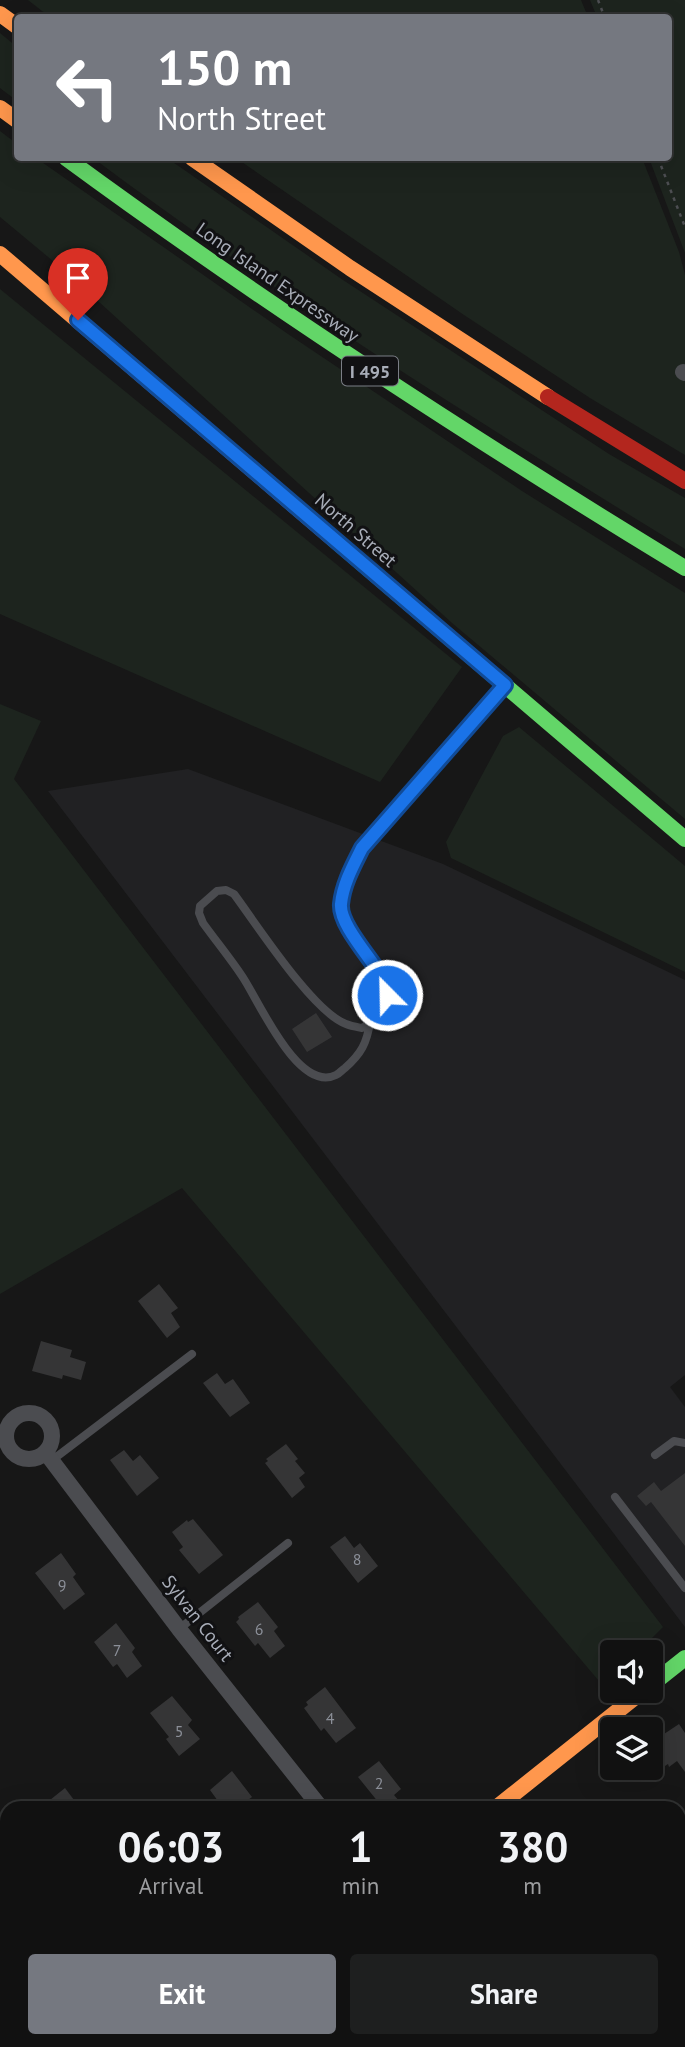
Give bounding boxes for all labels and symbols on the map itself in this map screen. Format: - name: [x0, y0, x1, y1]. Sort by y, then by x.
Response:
- street label: Long Island Expressway: [192, 217, 364, 347]
- pin: [48, 248, 108, 320]
- road number: I 495: [342, 356, 398, 386]
- street label: North Street: [310, 488, 402, 572]
- position arrow: [350, 958, 424, 1032]
- house number: 8: [353, 1549, 361, 1569]
- street label: Sylvan Court: [157, 1570, 239, 1666]
- house number: 9: [58, 1575, 66, 1595]
- house number: 6: [255, 1619, 263, 1639]
- house number: 7: [113, 1640, 121, 1660]
- house number: 4: [326, 1708, 335, 1728]
- house number: 5: [175, 1721, 183, 1741]
- house number: 2: [375, 1773, 383, 1793]

